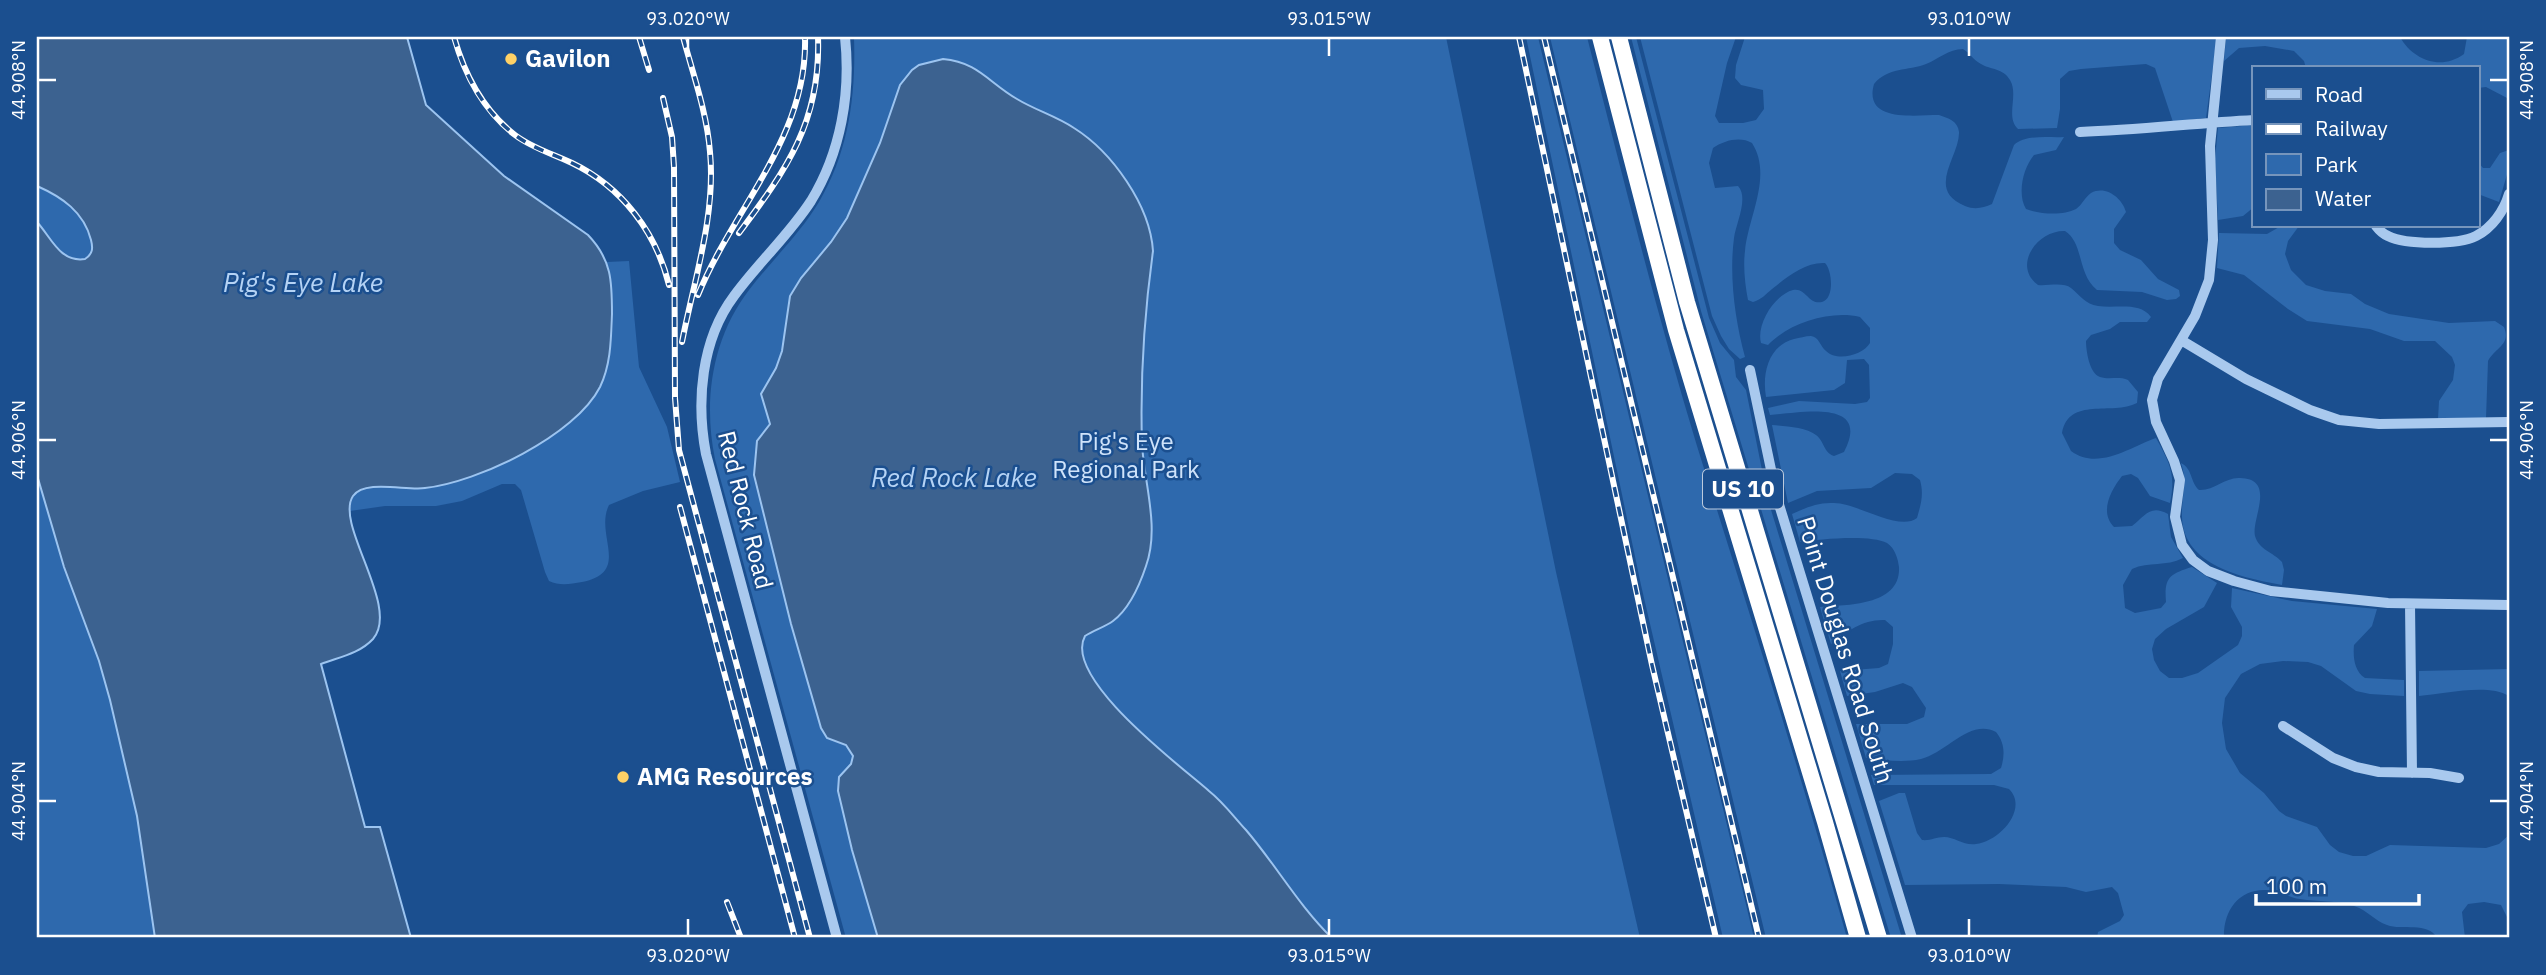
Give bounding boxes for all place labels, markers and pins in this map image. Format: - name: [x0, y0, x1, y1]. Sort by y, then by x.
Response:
- place label: Gavilon: [525, 42, 611, 74]
- marker: Gavilon: [503, 51, 519, 67]
- place label: AMG Resources: [637, 760, 813, 792]
- marker: AMG Resources: [615, 769, 631, 785]

